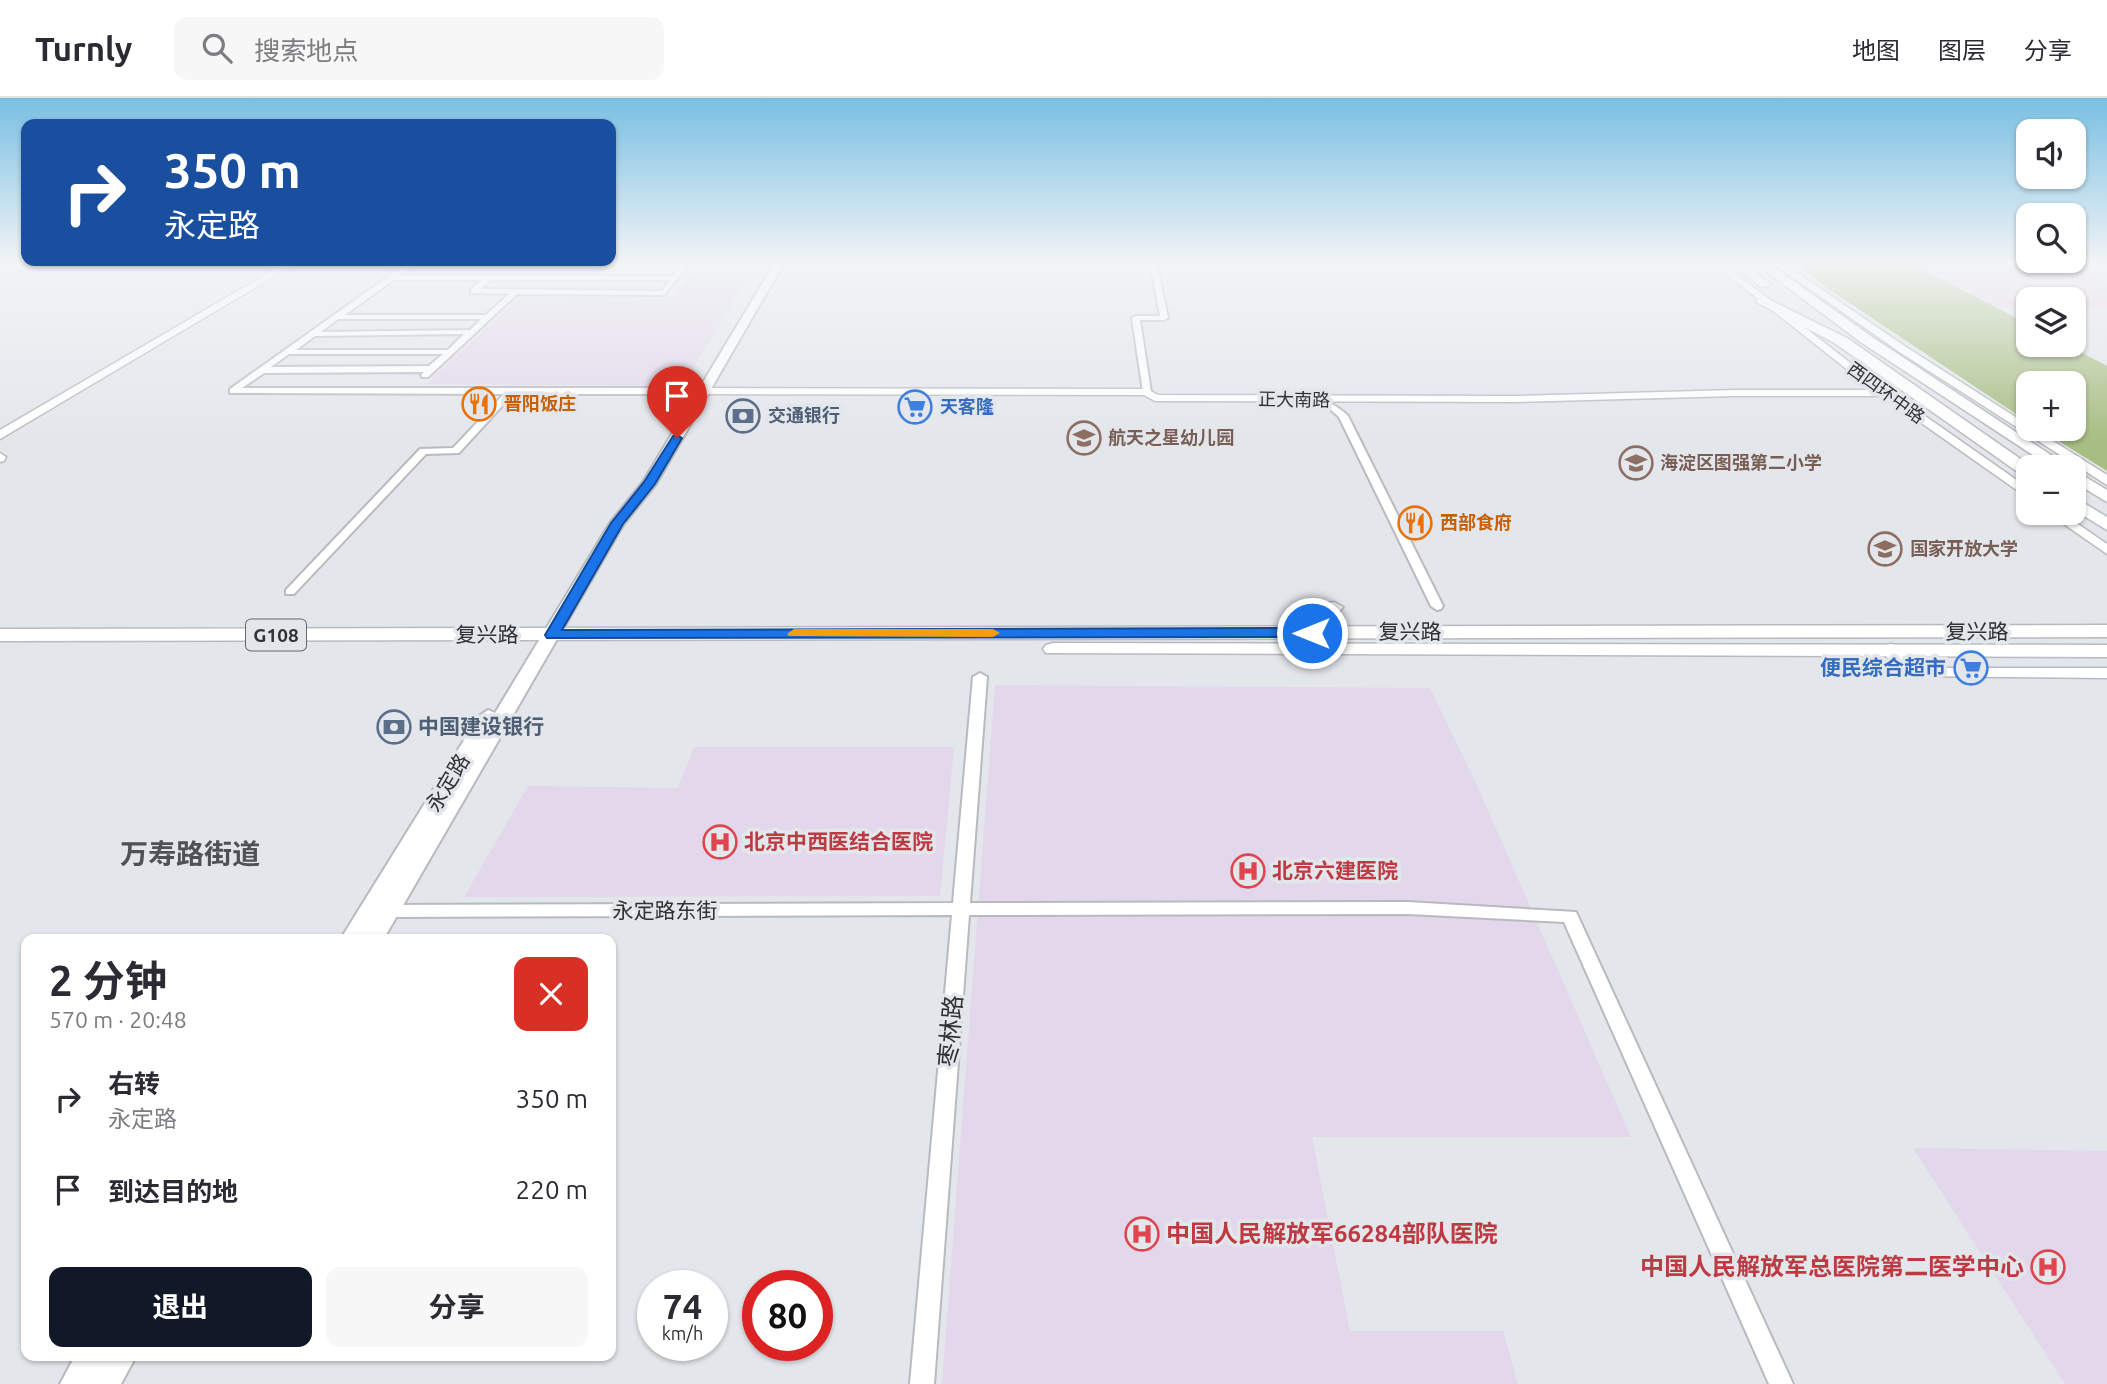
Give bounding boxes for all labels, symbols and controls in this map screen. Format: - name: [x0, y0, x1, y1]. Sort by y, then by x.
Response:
- search box: [174, 17, 664, 80]
- icon: search: [198, 29, 236, 67]
- text: Turnly: [35, 30, 132, 67]
- text: 搜索地点: [254, 36, 358, 65]
- text: 地图: [1852, 37, 1900, 64]
- text: 图层: [1938, 37, 1986, 64]
- text: 分享: [2024, 37, 2072, 64]
- map controls: [2016, 119, 2086, 525]
- button: sound: [2016, 119, 2086, 189]
- text: 350 m: [164, 142, 301, 197]
- icon: right: [49, 147, 140, 238]
- button: search: [2016, 203, 2086, 273]
- text: 永定路: [164, 207, 260, 243]
- button: layers: [2016, 287, 2086, 357]
- street label: 西四环中路: [1844, 358, 1929, 427]
- pin: [647, 366, 707, 438]
- button: +: [2016, 371, 2086, 441]
- icon: arrive: [658, 377, 696, 415]
- restaurant icon: 晋阳饭庄: [460, 385, 498, 423]
- supermarket icon: 天客隆: [896, 388, 934, 426]
- street label: 正大南路: [1258, 388, 1330, 410]
- place label: 晋阳饭庄: [504, 393, 576, 413]
- place label: 天客隆: [940, 396, 994, 416]
- bank icon: 交通银行: [724, 397, 762, 435]
- place label: 交通银行: [768, 405, 840, 425]
- school or university icon: 航天之星幼儿园: [1065, 419, 1103, 457]
- place label: 航天之星幼儿园: [1108, 427, 1234, 447]
- school or university icon: 海淀区图强第二小学: [1617, 444, 1655, 482]
- place label: 海淀区图强第二小学: [1660, 452, 1822, 472]
- button: −: [2016, 455, 2086, 525]
- restaurant icon: 西部食府: [1396, 504, 1434, 542]
- place label: 西部食府: [1440, 512, 1512, 532]
- school or university icon: 国家开放大学: [1866, 530, 1904, 568]
- place label: 国家开放大学: [1910, 538, 2018, 558]
- position arrow: [1275, 596, 1349, 670]
- street label: 复兴路: [1379, 619, 1442, 643]
- street label: 复兴路: [1946, 619, 2009, 643]
- road number: G108: [246, 620, 306, 650]
- street label: 复兴路: [456, 622, 519, 646]
- supermarket icon: 便民综合超市: [1952, 649, 1990, 687]
- place label: 便民综合超市: [1820, 655, 1946, 679]
- bank icon: 中国建设银行: [375, 708, 413, 746]
- place label: 中国建设银行: [418, 714, 544, 738]
- street label: 永定路: [421, 749, 474, 816]
- hospital icon: 北京中西医结合医院: [701, 823, 739, 861]
- place label: 北京中西医结合医院: [744, 829, 933, 853]
- district label: 万寿路街道: [120, 838, 260, 869]
- hospital icon: 北京六建医院: [1229, 852, 1267, 890]
- place label: 北京六建医院: [1272, 858, 1398, 882]
- street label: 永定路东街: [613, 898, 718, 922]
- text: 2 分钟: [49, 957, 167, 1004]
- button: close: [514, 957, 588, 1031]
- street label: 枣林路: [934, 994, 967, 1068]
- text: 570 m · 20:48: [49, 1007, 187, 1032]
- text: 右转: [108, 1069, 160, 1098]
- icon: right: [49, 1080, 87, 1118]
- text: 350 m: [516, 1084, 588, 1113]
- text: 永定路: [108, 1106, 177, 1131]
- icon: arrive: [49, 1171, 87, 1209]
- text: 220 m: [516, 1175, 588, 1204]
- text: 到达目的地: [108, 1177, 238, 1206]
- hospital icon: 中国人民解放军66284部队医院: [1123, 1215, 1161, 1253]
- place label: 中国人民解放军66284部队医院: [1166, 1220, 1498, 1247]
- hospital icon: 中国人民解放军总医院第二医学中心: [2029, 1248, 2067, 1286]
- place label: 中国人民解放军总医院第二医学中心: [1640, 1253, 2024, 1280]
- button: 退出: [49, 1267, 312, 1347]
- button: 分享: [326, 1267, 588, 1347]
- speed limit sign: 80: [742, 1270, 833, 1361]
- text: 74: [663, 1286, 702, 1326]
- text: km/h: [662, 1323, 703, 1343]

